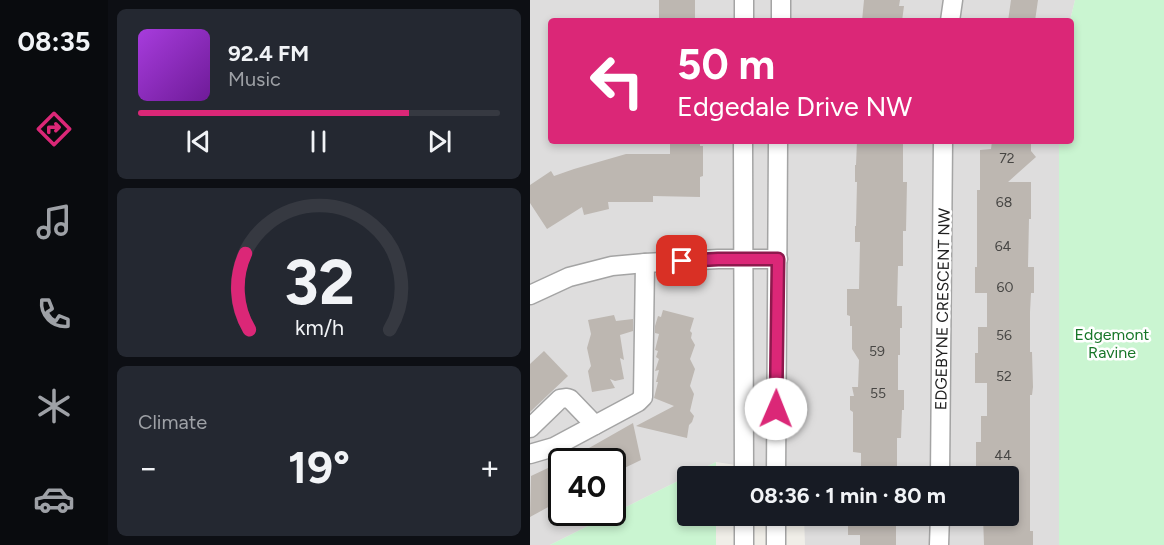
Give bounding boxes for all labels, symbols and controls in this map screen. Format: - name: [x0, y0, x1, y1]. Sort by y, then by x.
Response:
- text: 08:35: [18, 25, 90, 58]
- text: 50 m: [677, 39, 775, 90]
- text: 92.4 FM: [228, 40, 309, 67]
- icon: left: [578, 42, 656, 120]
- text: Music: [228, 67, 281, 91]
- text: Edgedale Drive NW: [677, 90, 912, 123]
- icon: directions: [33, 108, 75, 150]
- icon: previous: [182, 125, 215, 158]
- icon: pause: [302, 125, 335, 158]
- icon: next: [423, 125, 456, 158]
- house number: 72: [999, 150, 1015, 167]
- house number: 68: [996, 194, 1012, 211]
- icon: music: [33, 201, 75, 243]
- street label: EDGEBYNE CRESCENT NW: [931, 207, 954, 410]
- pin: [656, 235, 707, 286]
- house number: 64: [995, 238, 1012, 255]
- icon: arrive: [665, 244, 698, 277]
- text: 32: [284, 245, 354, 320]
- house number: 60: [997, 279, 1013, 296]
- icon: phone: [33, 293, 75, 335]
- text: km/h: [295, 315, 343, 340]
- park label: Edgemont Ravine: [1075, 325, 1149, 362]
- house number: 56: [996, 327, 1012, 344]
- house number: 59: [869, 343, 885, 360]
- house number: 52: [996, 368, 1012, 385]
- position arrow: [744, 377, 808, 441]
- icon: climate: [33, 385, 75, 427]
- house number: 55: [870, 385, 886, 402]
- text: Climate: [138, 410, 207, 434]
- text: 19°: [288, 440, 350, 494]
- house number: 44: [994, 447, 1012, 464]
- text: −: [138, 448, 159, 487]
- text: +: [479, 448, 500, 487]
- speed limit sign: 40: [548, 448, 626, 526]
- icon: car: [33, 478, 75, 520]
- text: 08:36 · 1 min · 80 m: [750, 482, 946, 509]

